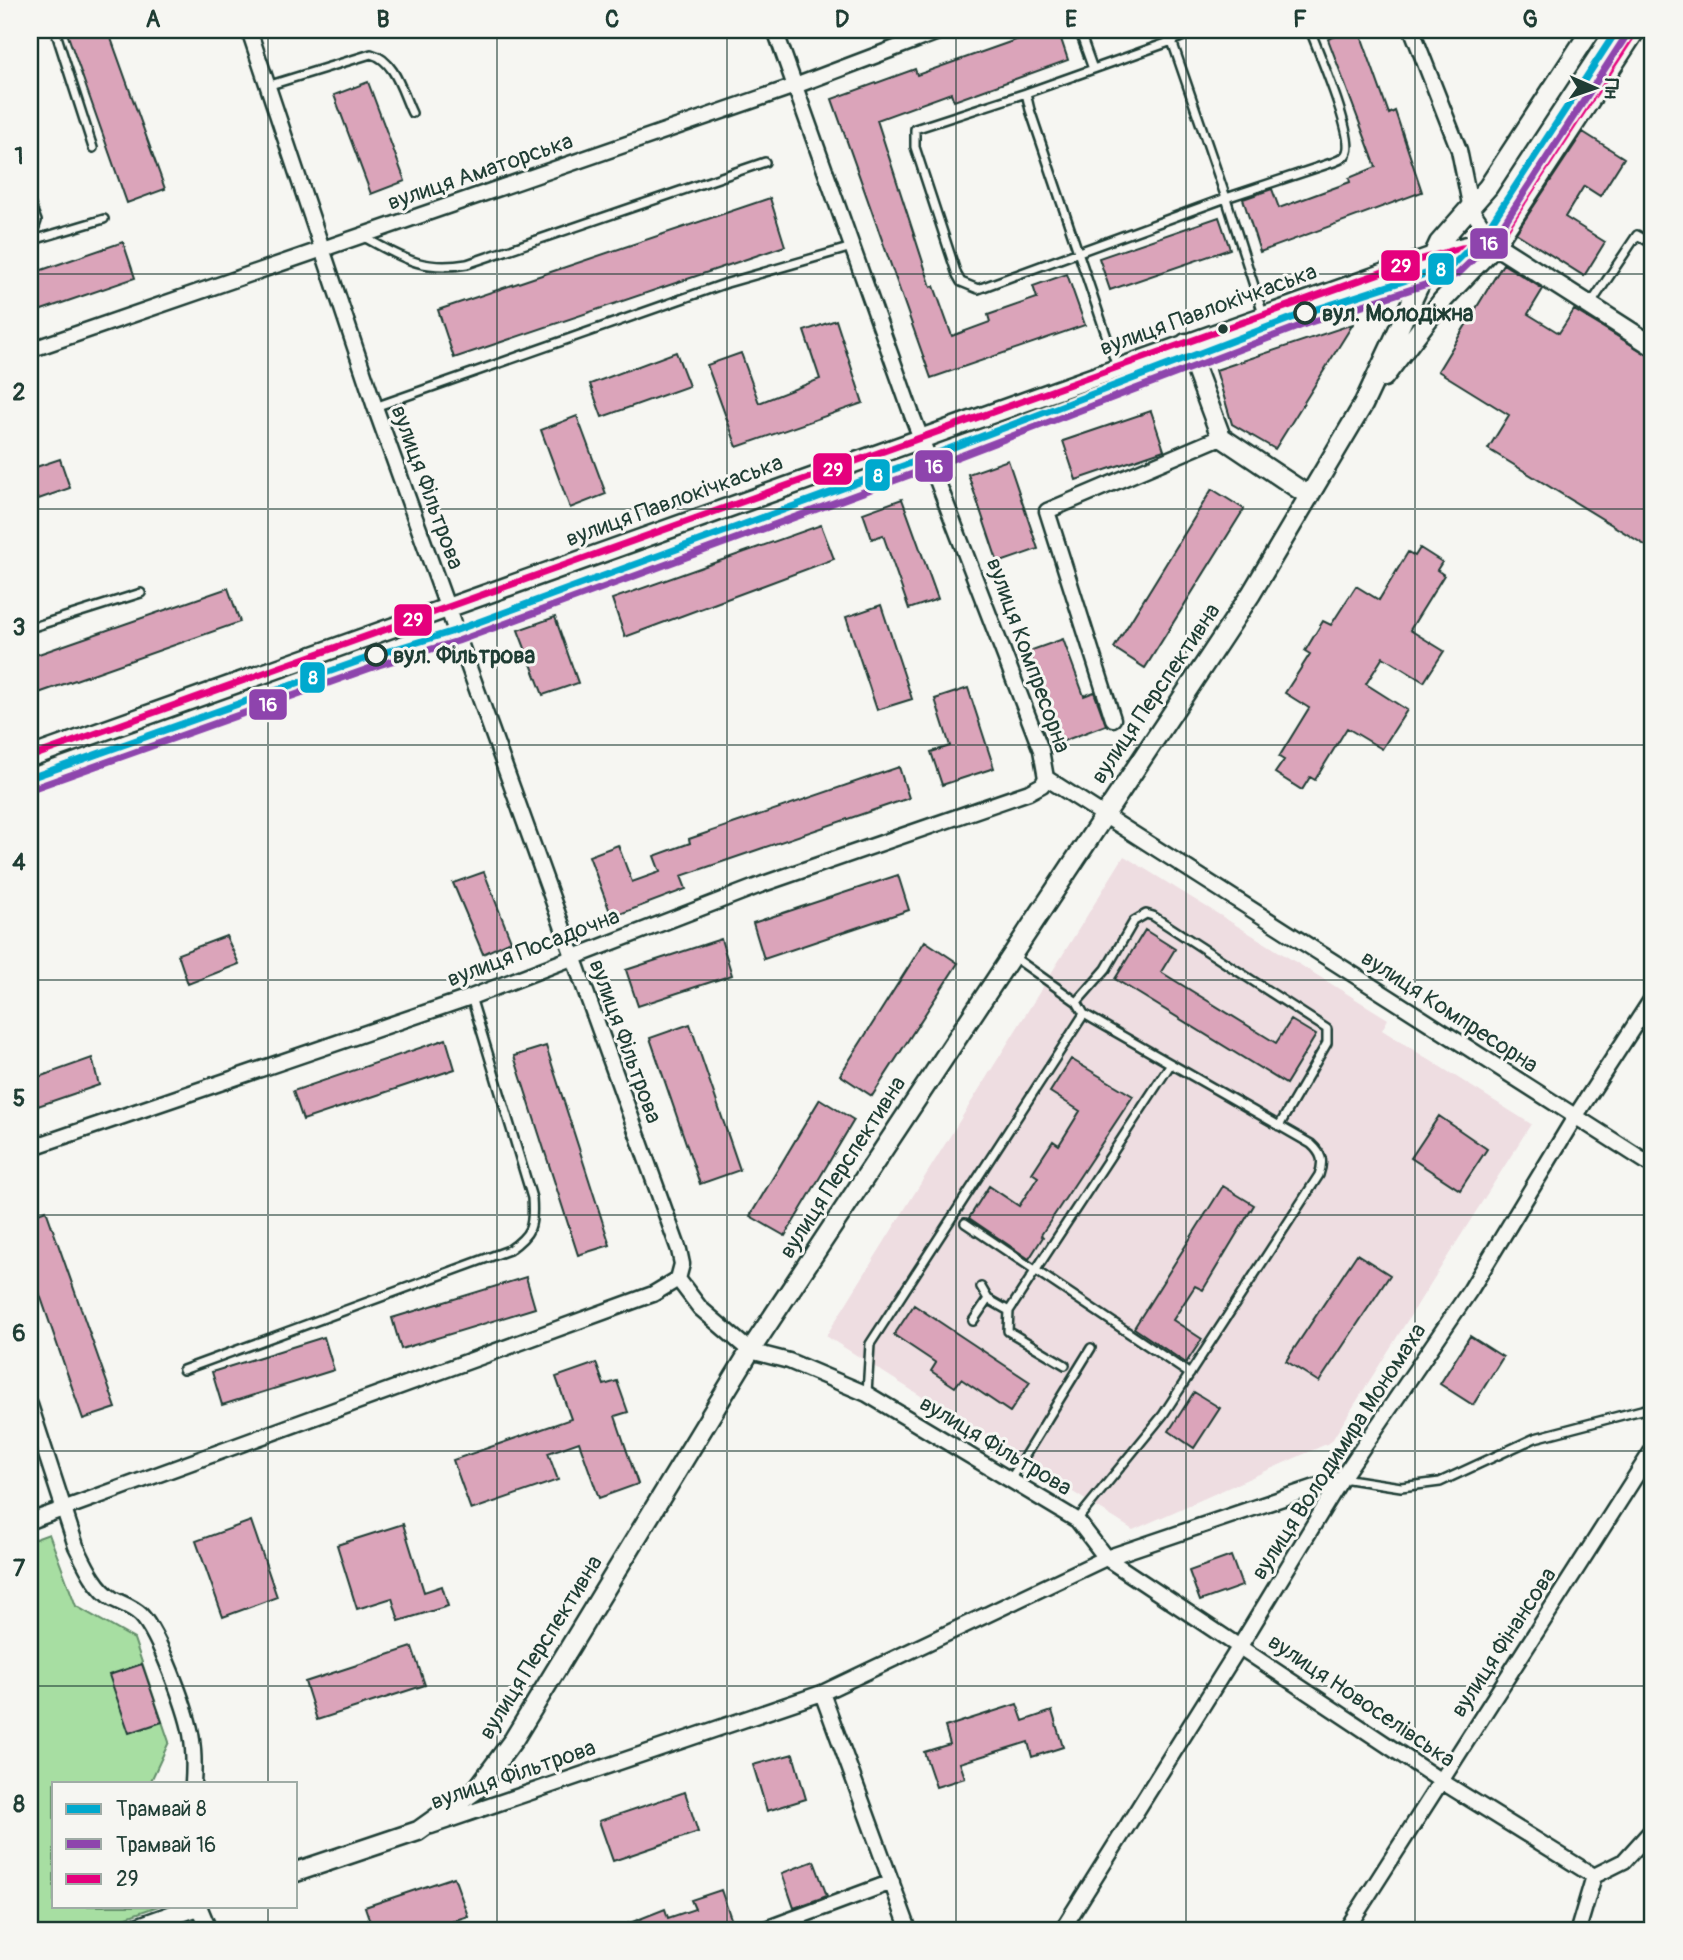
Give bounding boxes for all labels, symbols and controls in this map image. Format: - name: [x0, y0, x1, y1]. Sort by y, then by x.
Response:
- text: A: [146, 5, 161, 34]
- text: B: [376, 5, 390, 34]
- text: C: [605, 5, 619, 34]
- text: D: [835, 5, 849, 34]
- text: E: [1065, 5, 1077, 34]
- text: F: [1293, 5, 1307, 34]
- text: G: [1522, 5, 1538, 34]
- north arrow: [1560, 52, 1630, 122]
- text: Пн: [1599, 78, 1623, 99]
- street label: вулиця Аматорська: [384, 126, 577, 217]
- text: 1: [15, 142, 24, 171]
- line badge: 16: [1469, 227, 1509, 260]
- text: 16: [1480, 232, 1498, 256]
- line badge: 29: [1380, 249, 1421, 282]
- line badge: 8: [1427, 252, 1455, 286]
- text: 29: [1391, 254, 1411, 278]
- street label: вулиця Павлокічкаська: [1096, 257, 1321, 362]
- text: 8: [1436, 258, 1446, 282]
- place label: вул. Молодіжна: [1322, 299, 1474, 328]
- marker: вул. Молодіжна: [1294, 302, 1316, 324]
- unlabelled marker: [1216, 322, 1230, 336]
- text: 2: [13, 378, 26, 407]
- street label: вулиця Фільтрова: [384, 401, 471, 573]
- street label: вулиця Павлокічкаська: [562, 448, 787, 553]
- line badge: 16: [914, 449, 954, 483]
- line badge: 29: [812, 452, 853, 486]
- text: 16: [925, 455, 943, 479]
- text: 29: [823, 458, 843, 482]
- line badge: 8: [864, 458, 891, 492]
- text: 8: [873, 464, 883, 488]
- street label: вулиця Компресорна: [980, 554, 1077, 757]
- street label: вулиця Перспективна: [1084, 597, 1227, 789]
- line badge: 29: [393, 603, 433, 637]
- text: 29: [403, 608, 423, 632]
- text: 3: [13, 613, 25, 642]
- place label: вул. Фільтрова: [393, 641, 535, 670]
- marker: вул. Фільтрова: [365, 644, 387, 666]
- line badge: 8: [299, 661, 326, 694]
- text: 8: [308, 666, 318, 690]
- line badge: 16: [248, 688, 288, 721]
- text: 16: [259, 693, 277, 717]
- text: 4: [12, 848, 26, 877]
- street label: вулиця Посадочна: [443, 901, 623, 994]
- street label: вулиця Компресорна: [1356, 943, 1544, 1080]
- street label: вулиця Фільтрова: [582, 955, 669, 1127]
- street label: вулиця Перспективна: [773, 1071, 912, 1264]
- text: 5: [13, 1084, 25, 1113]
- street label: вулиця Володимира Мономаха: [1244, 1317, 1432, 1585]
- text: 6: [12, 1319, 26, 1348]
- street label: вулиця Фільтрова: [914, 1389, 1077, 1502]
- street label: вулиця Перспективна: [472, 1550, 609, 1745]
- text: 7: [13, 1554, 26, 1583]
- street label: вулиця Фінансова: [1444, 1562, 1563, 1723]
- street label: вулиця Новоселівська: [1263, 1627, 1461, 1774]
- street label: вулиця Фільтрова: [427, 1733, 599, 1816]
- legend: [52, 1782, 298, 1908]
- text: 8: [13, 1790, 25, 1819]
- text: Трамвай 8: [116, 1796, 207, 1823]
- text: Трамвай 16: [116, 1832, 216, 1859]
- text: 29: [116, 1866, 139, 1893]

